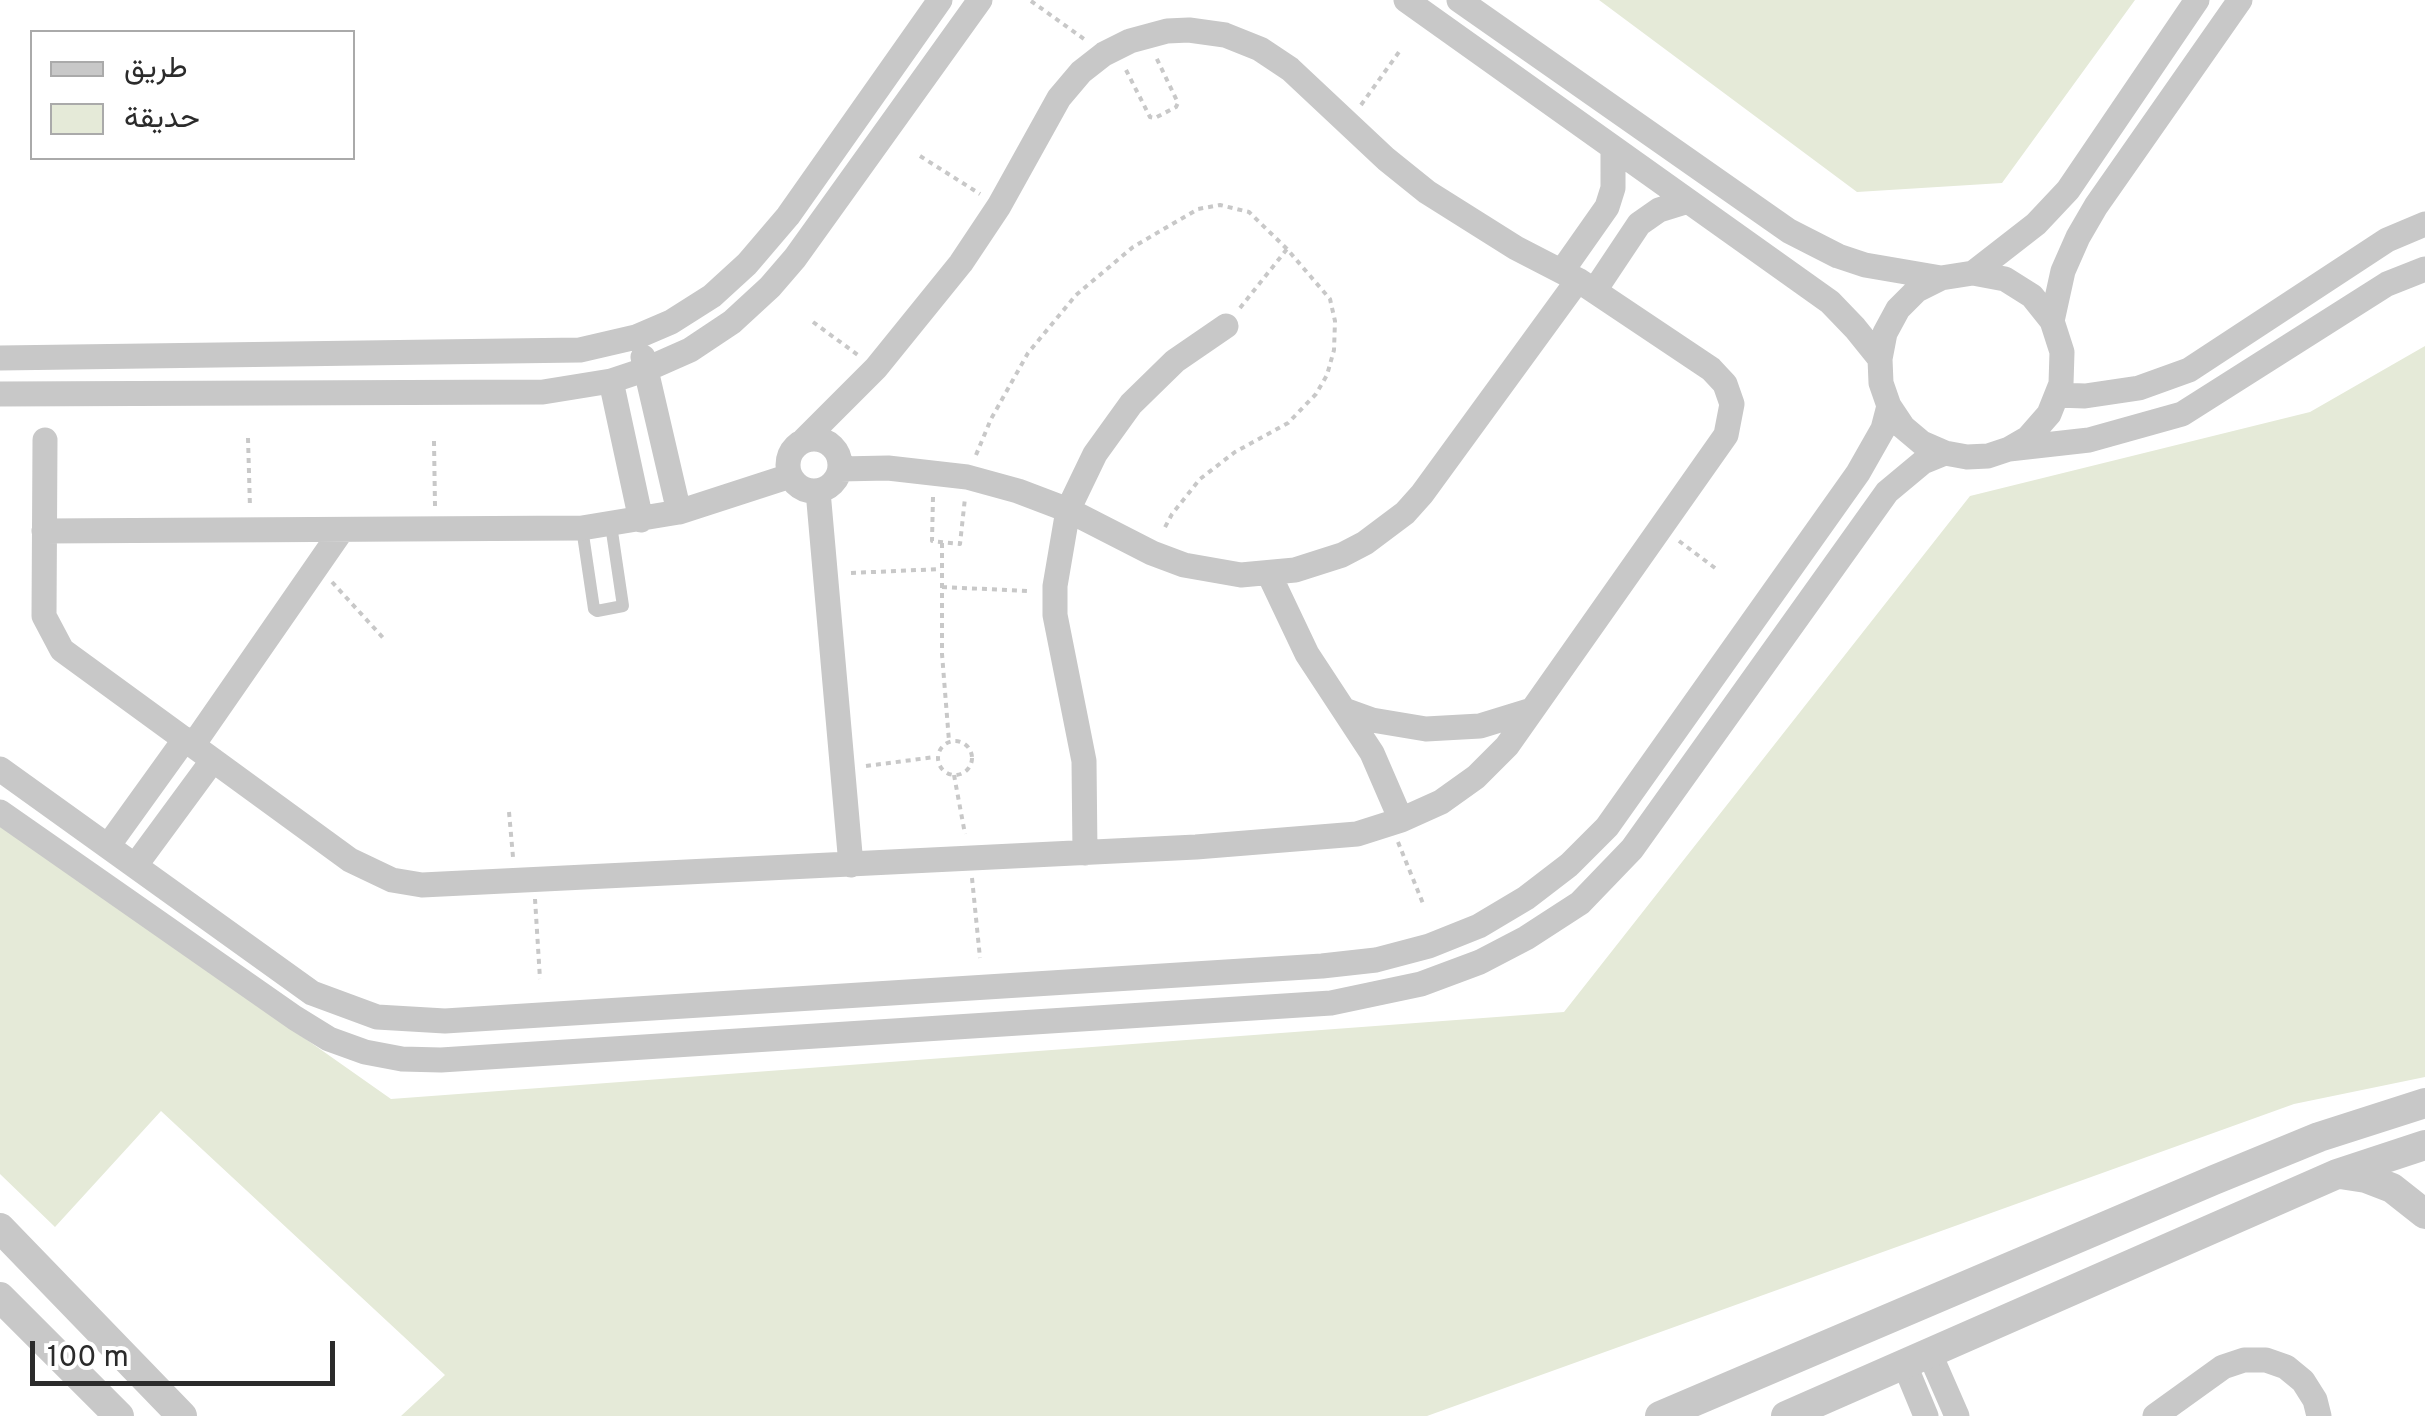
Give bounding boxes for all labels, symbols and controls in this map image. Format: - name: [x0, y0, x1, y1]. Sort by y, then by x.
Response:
- legend: [30, 30, 355, 160]
- text: طريق: [124, 51, 188, 88]
- text: حديقة: [124, 101, 200, 138]
- scale bar: [35, 1321, 340, 1383]
- text: 100 m: [47, 1340, 129, 1377]

